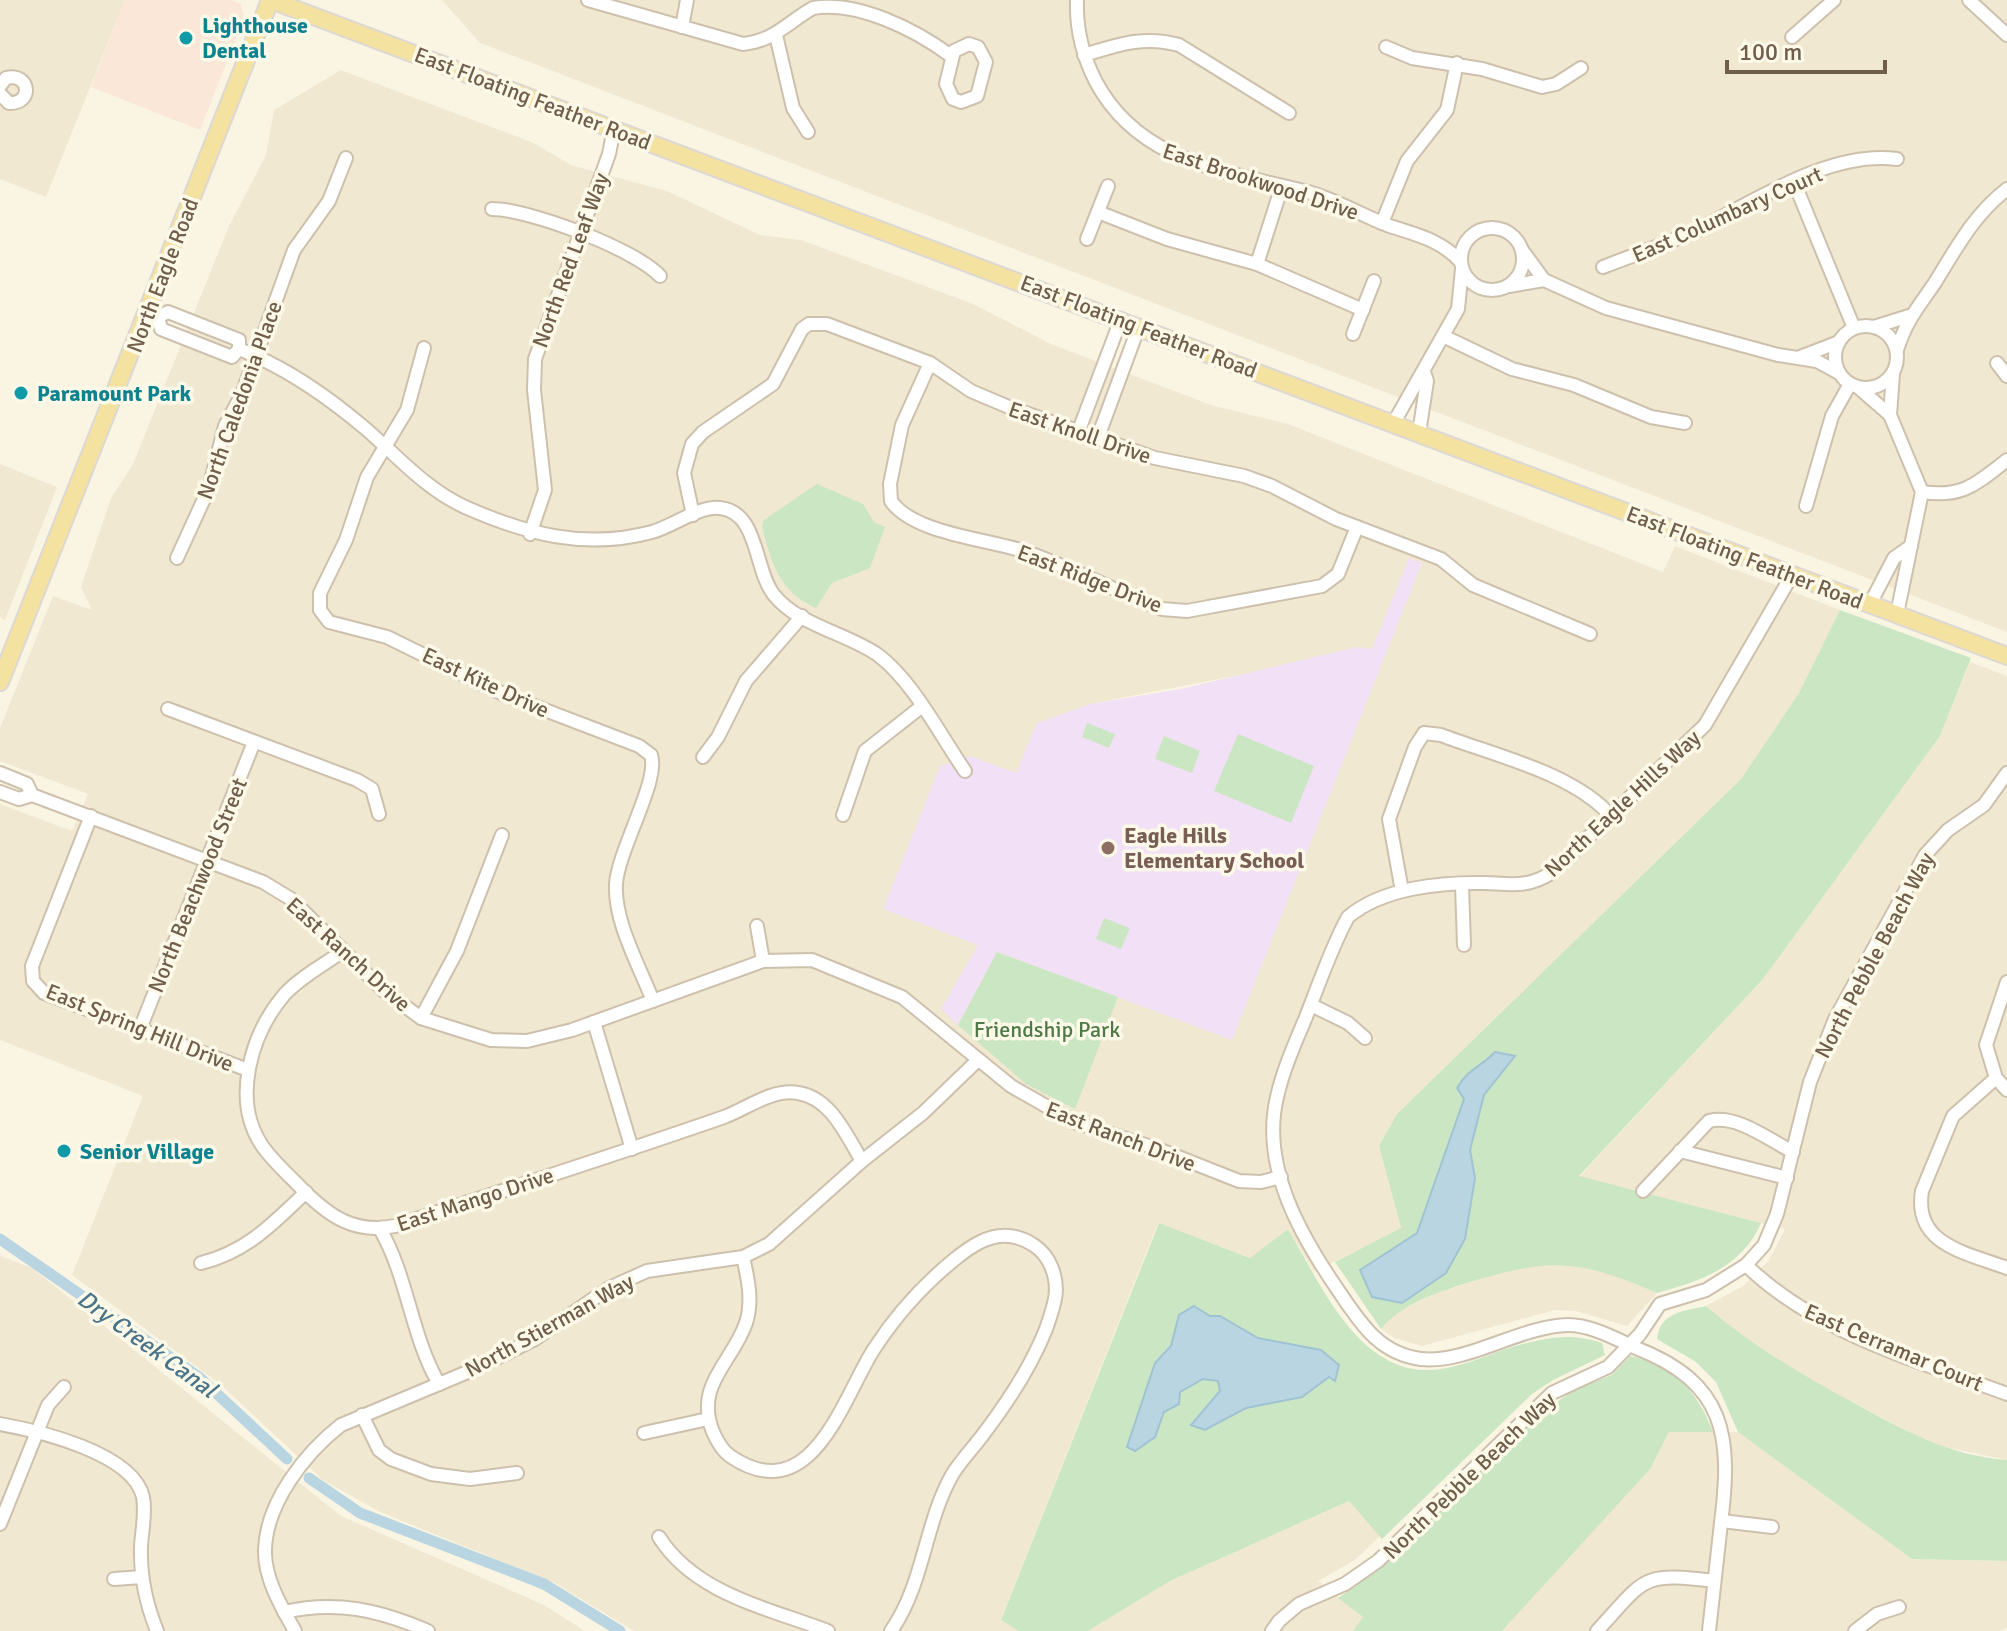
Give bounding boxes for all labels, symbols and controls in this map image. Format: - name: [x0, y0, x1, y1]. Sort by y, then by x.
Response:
- place label: Lighthouse Dental: [202, 12, 308, 64]
- scale bar: [1727, 24, 1885, 74]
- marker: Lighthouse Dental: [177, 29, 195, 47]
- text: 100 m: [1739, 37, 1802, 67]
- street label: East Floating Feather Road: [411, 41, 655, 156]
- street label: East Brookwood Drive: [1159, 137, 1362, 226]
- street label: East Columbary Court: [1628, 160, 1827, 269]
- street label: North Red Leaf Way: [526, 168, 615, 351]
- street label: North Eagle Road: [121, 194, 204, 356]
- street label: East Floating Feather Road: [1017, 269, 1261, 384]
- street label: North Caledonia Place: [191, 297, 288, 503]
- place label: Paramount Park: [37, 380, 192, 407]
- marker: Paramount Park: [12, 384, 30, 402]
- street label: East Knoll Drive: [1005, 395, 1155, 469]
- street label: East Floating Feather Road: [1623, 500, 1867, 615]
- street label: East Ridge Drive: [1014, 538, 1166, 619]
- street label: East Kite Drive: [418, 641, 554, 724]
- street label: North Eagle Hills Way: [1539, 724, 1706, 883]
- street label: North Beachwood Street: [142, 774, 253, 996]
- place label: Eagle Hills Elementary School: [1124, 822, 1304, 874]
- marker: Eagle Hills Elementary School: [1099, 839, 1117, 857]
- street label: North Pebble Beach Way: [1809, 847, 1941, 1063]
- street label: East Ranch Drive: [281, 891, 416, 1017]
- street label: East Spring Hill Drive: [42, 978, 238, 1077]
- park label: Friendship Park: [974, 1016, 1120, 1043]
- street label: East Ranch Drive: [1042, 1096, 1200, 1177]
- place label: Senior Village: [80, 1138, 214, 1165]
- marker: Senior Village: [55, 1142, 73, 1160]
- street label: East Mango Drive: [393, 1161, 557, 1238]
- street label: North Stierman Way: [460, 1267, 639, 1383]
- water label: Dry Creek Canal: [72, 1284, 224, 1406]
- street label: East Cerramar Court: [1800, 1298, 1987, 1397]
- street label: North Pebble Beach Way: [1378, 1386, 1562, 1565]

